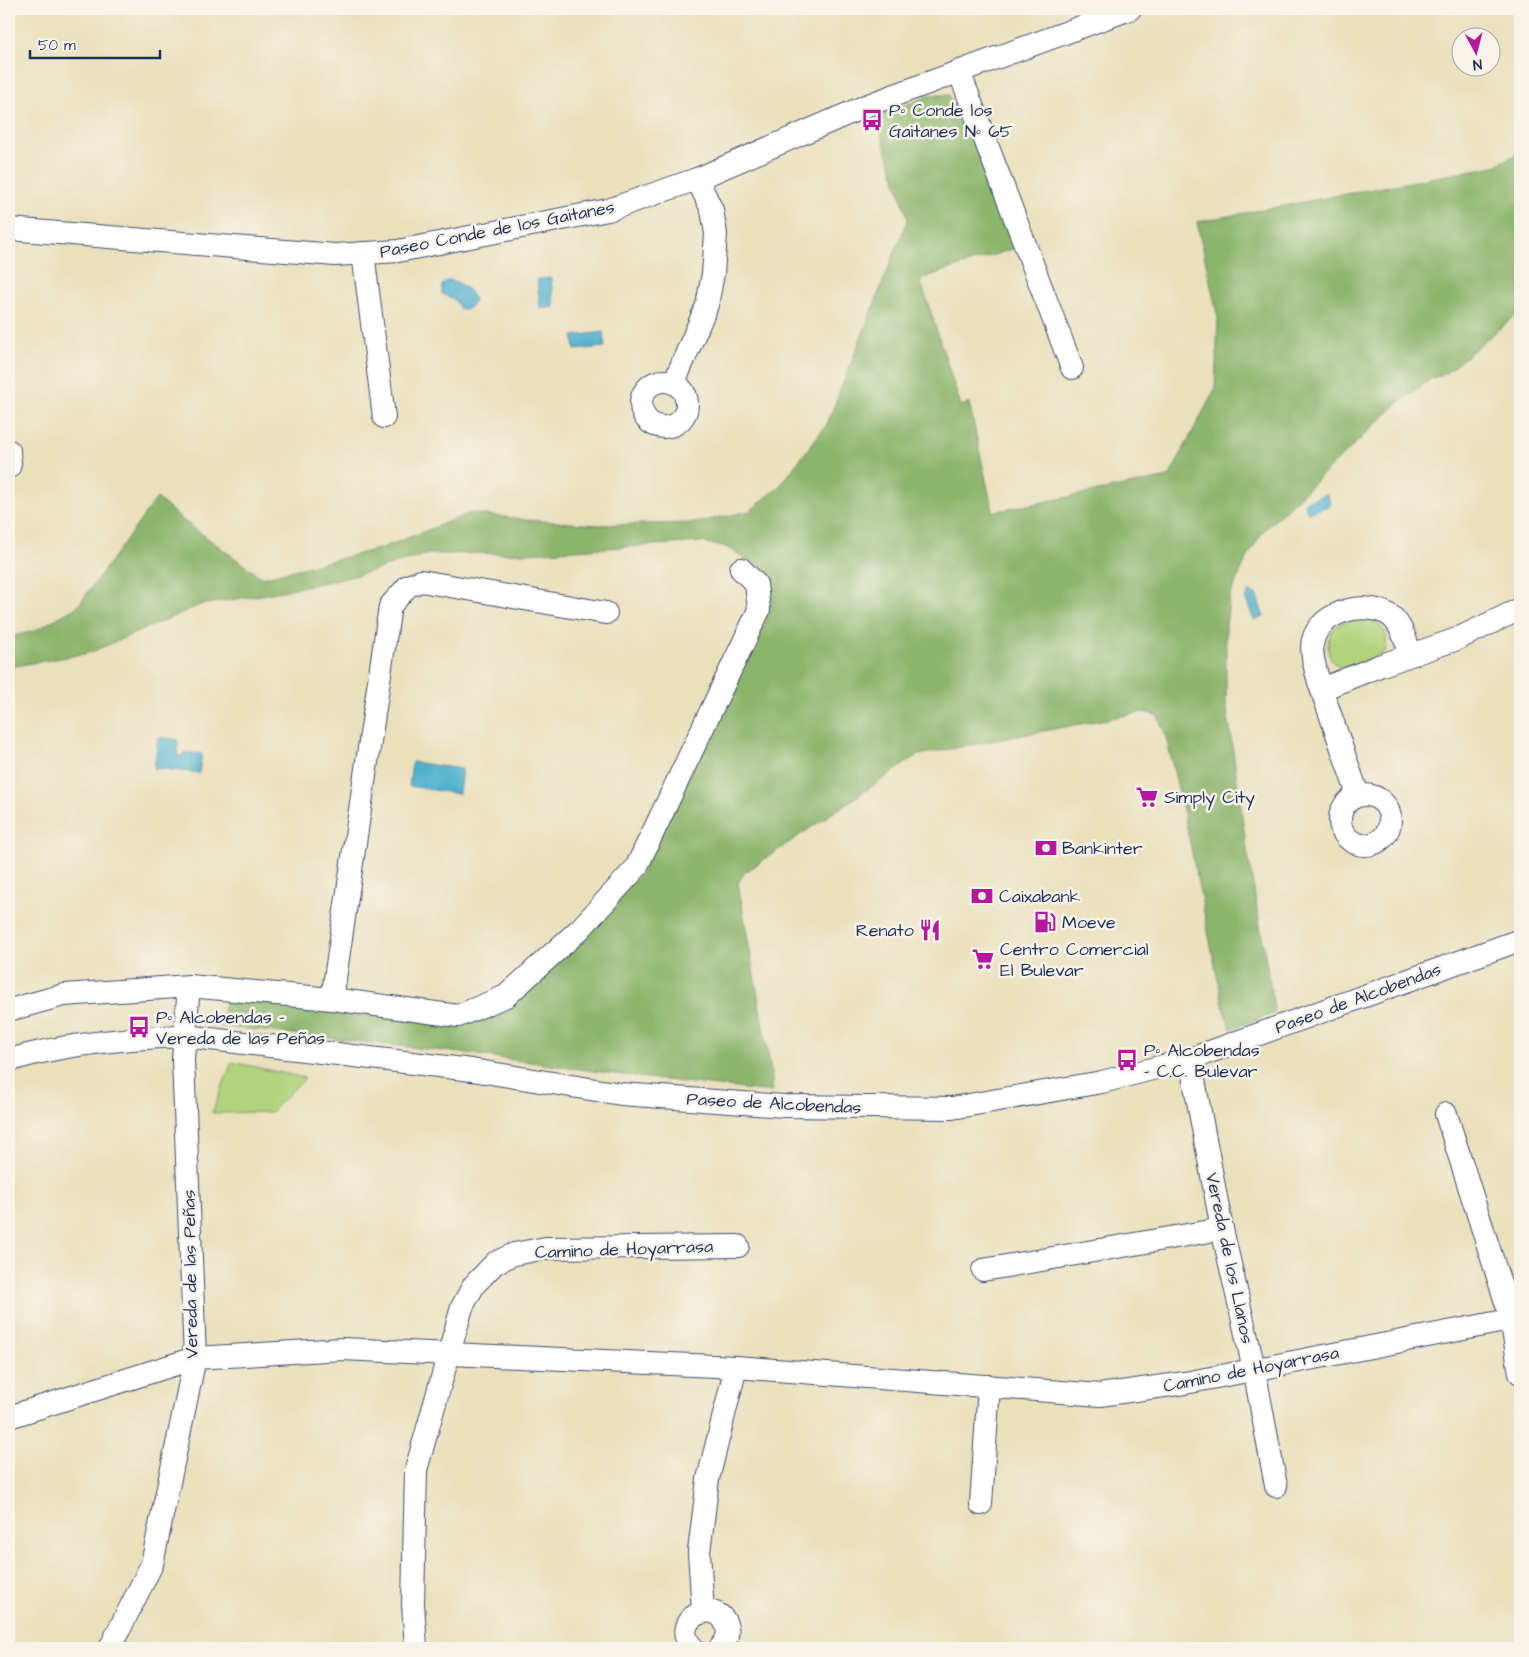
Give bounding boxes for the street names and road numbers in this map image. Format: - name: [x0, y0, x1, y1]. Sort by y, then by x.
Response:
- street label: Paseo Conde de los Gaitanes: [378, 194, 617, 265]
- street label: Paseo de Alcobendas: [1272, 957, 1445, 1040]
- street label: Paseo de Alcobendas: [686, 1086, 862, 1121]
- street label: Vereda de los Llanos: [1199, 1170, 1260, 1346]
- street label: Vereda de las Peñas: [177, 1189, 204, 1359]
- street label: Camino de Hoyarrasa: [534, 1234, 714, 1266]
- street label: Camino de Hoyarrasa: [1161, 1340, 1341, 1400]

